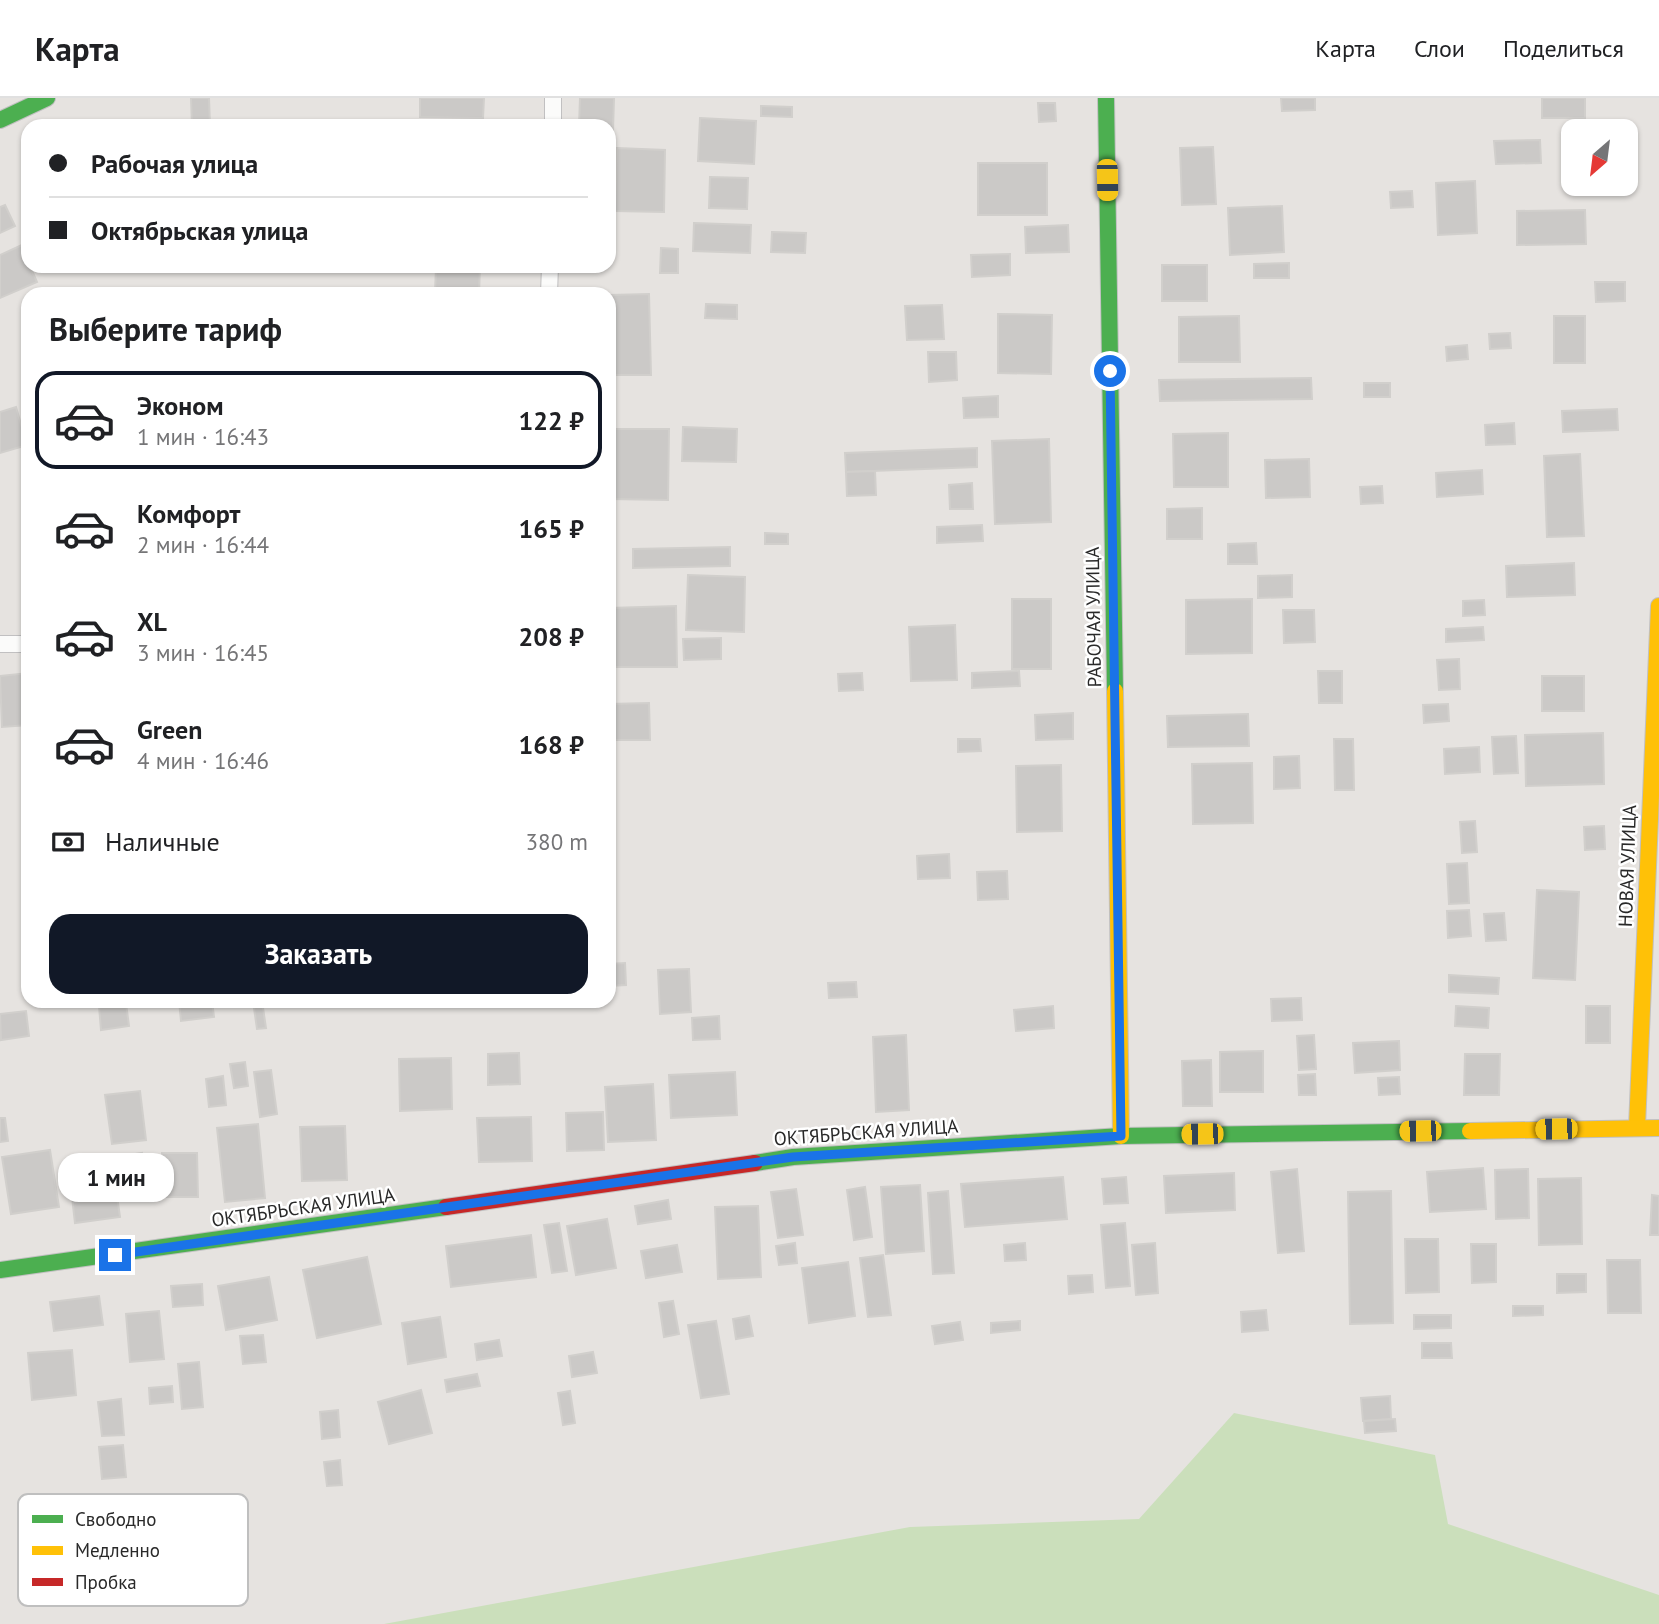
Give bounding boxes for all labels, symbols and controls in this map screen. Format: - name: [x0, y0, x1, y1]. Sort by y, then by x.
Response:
- text: Карта: [35, 27, 120, 70]
- text: Карта: [1315, 33, 1376, 64]
- text: Слои: [1414, 33, 1465, 64]
- text: Поделиться: [1503, 33, 1624, 64]
- north arrow: [1561, 119, 1638, 196]
- map controls: [1561, 119, 1638, 196]
- text: Рабочая улица: [91, 147, 258, 180]
- car: [1097, 159, 1118, 201]
- text: Октябрьская улица: [91, 214, 308, 247]
- text: Выберите тариф: [49, 308, 282, 350]
- route start: [1094, 355, 1126, 387]
- icon: car: [53, 389, 116, 452]
- text: Эконом: [137, 389, 224, 422]
- text: 122 ₽: [518, 404, 584, 437]
- text: 1 мин · 16:43: [137, 422, 269, 451]
- icon: car: [53, 497, 116, 560]
- text: Комфорт: [137, 497, 240, 530]
- text: 165 ₽: [518, 512, 584, 545]
- text: 2 мин · 16:44: [137, 530, 269, 559]
- street label: РАБОЧАЯ УЛИЦА: [1080, 546, 1106, 688]
- icon: car: [53, 605, 116, 668]
- text: XL: [137, 605, 167, 638]
- text: 208 ₽: [518, 620, 584, 653]
- text: 3 мин · 16:45: [137, 638, 269, 667]
- icon: car: [53, 713, 116, 776]
- text: Green: [137, 713, 202, 746]
- text: 168 ₽: [518, 728, 584, 761]
- text: 4 мин · 16:46: [137, 746, 269, 775]
- street label: НОВАЯ УЛИЦА: [1613, 805, 1641, 927]
- icon: cash: [49, 823, 87, 861]
- text: Наличные: [105, 825, 220, 858]
- text: 380 m: [526, 827, 588, 856]
- button: Заказать: [49, 914, 588, 994]
- street label: ОКТЯБРЬСКАЯ УЛИЦА: [773, 1114, 959, 1150]
- car: [1535, 1118, 1578, 1140]
- car: [1399, 1120, 1442, 1142]
- car: [1181, 1123, 1224, 1145]
- callout: 1 мин: [57, 1154, 173, 1202]
- text: 1 мин: [86, 1163, 146, 1192]
- street label: ОКТЯБРЬСКАЯ УЛИЦА: [210, 1182, 396, 1232]
- route end: [99, 1239, 131, 1271]
- legend: [18, 1494, 248, 1606]
- text: Свободно: [75, 1507, 157, 1531]
- text: Медленно: [75, 1538, 160, 1562]
- text: Пробка: [75, 1570, 137, 1594]

